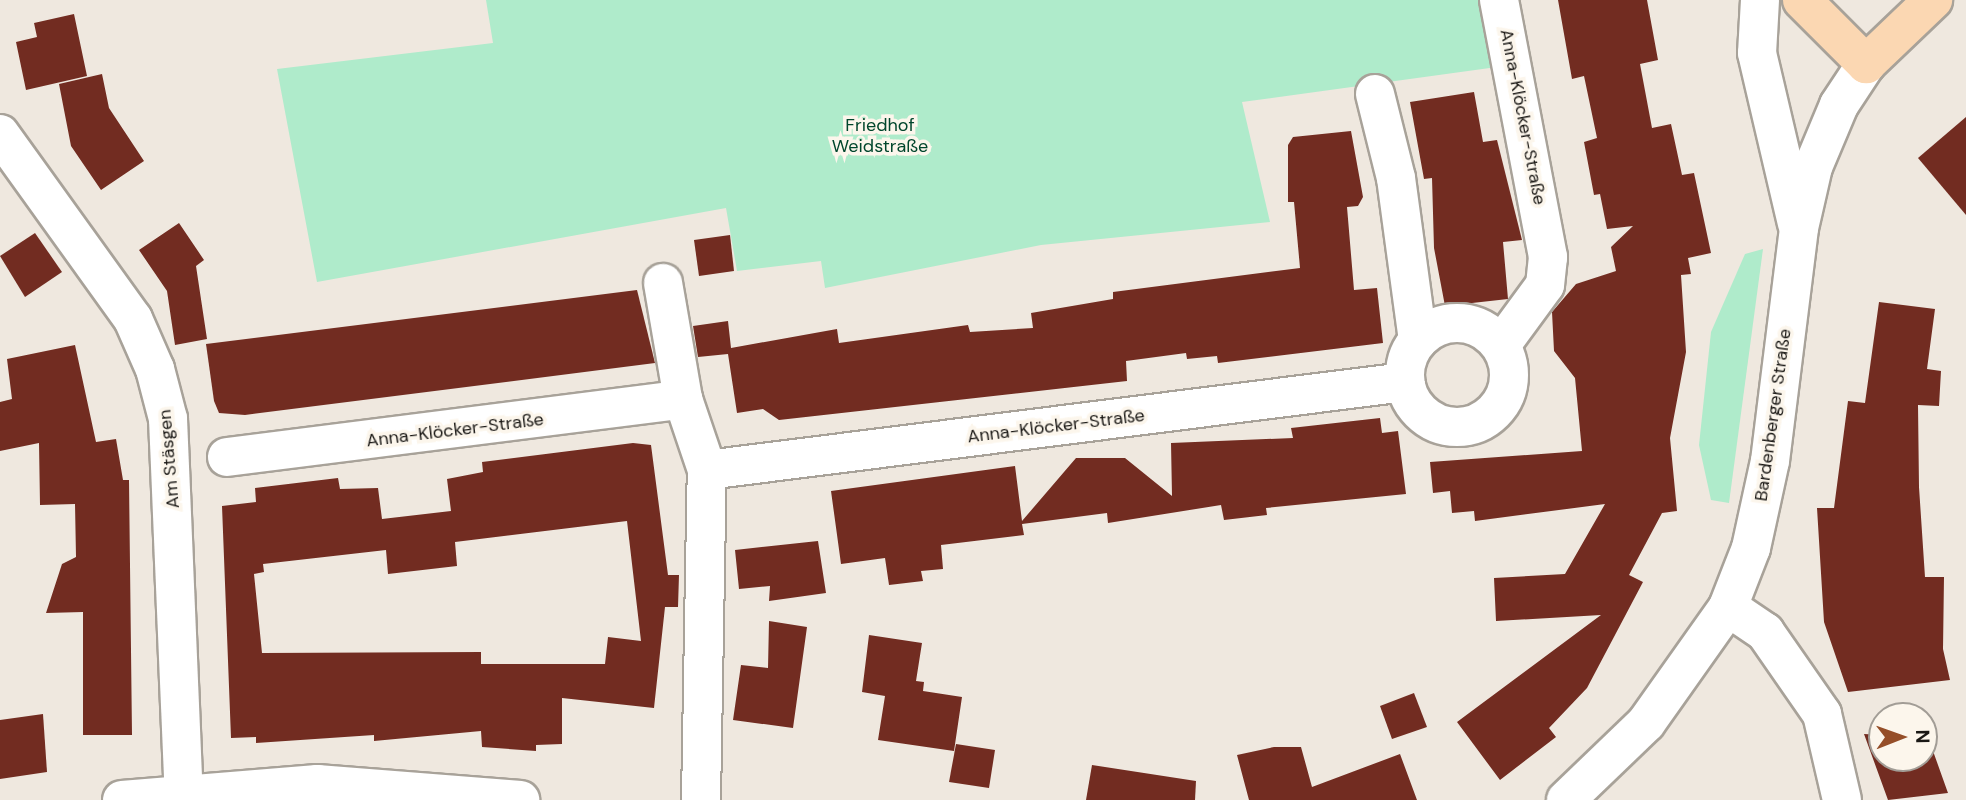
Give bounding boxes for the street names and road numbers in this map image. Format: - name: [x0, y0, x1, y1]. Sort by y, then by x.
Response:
- street label: Anna-Klöcker-Straße: [1495, 27, 1551, 207]
- street label: Bardenberger Straße: [1750, 327, 1796, 503]
- street label: Anna-Klöcker-Straße: [966, 404, 1146, 448]
- street label: Anna-Klöcker-Straße: [365, 408, 545, 452]
- street label: Am Stäsgen: [154, 409, 184, 509]

